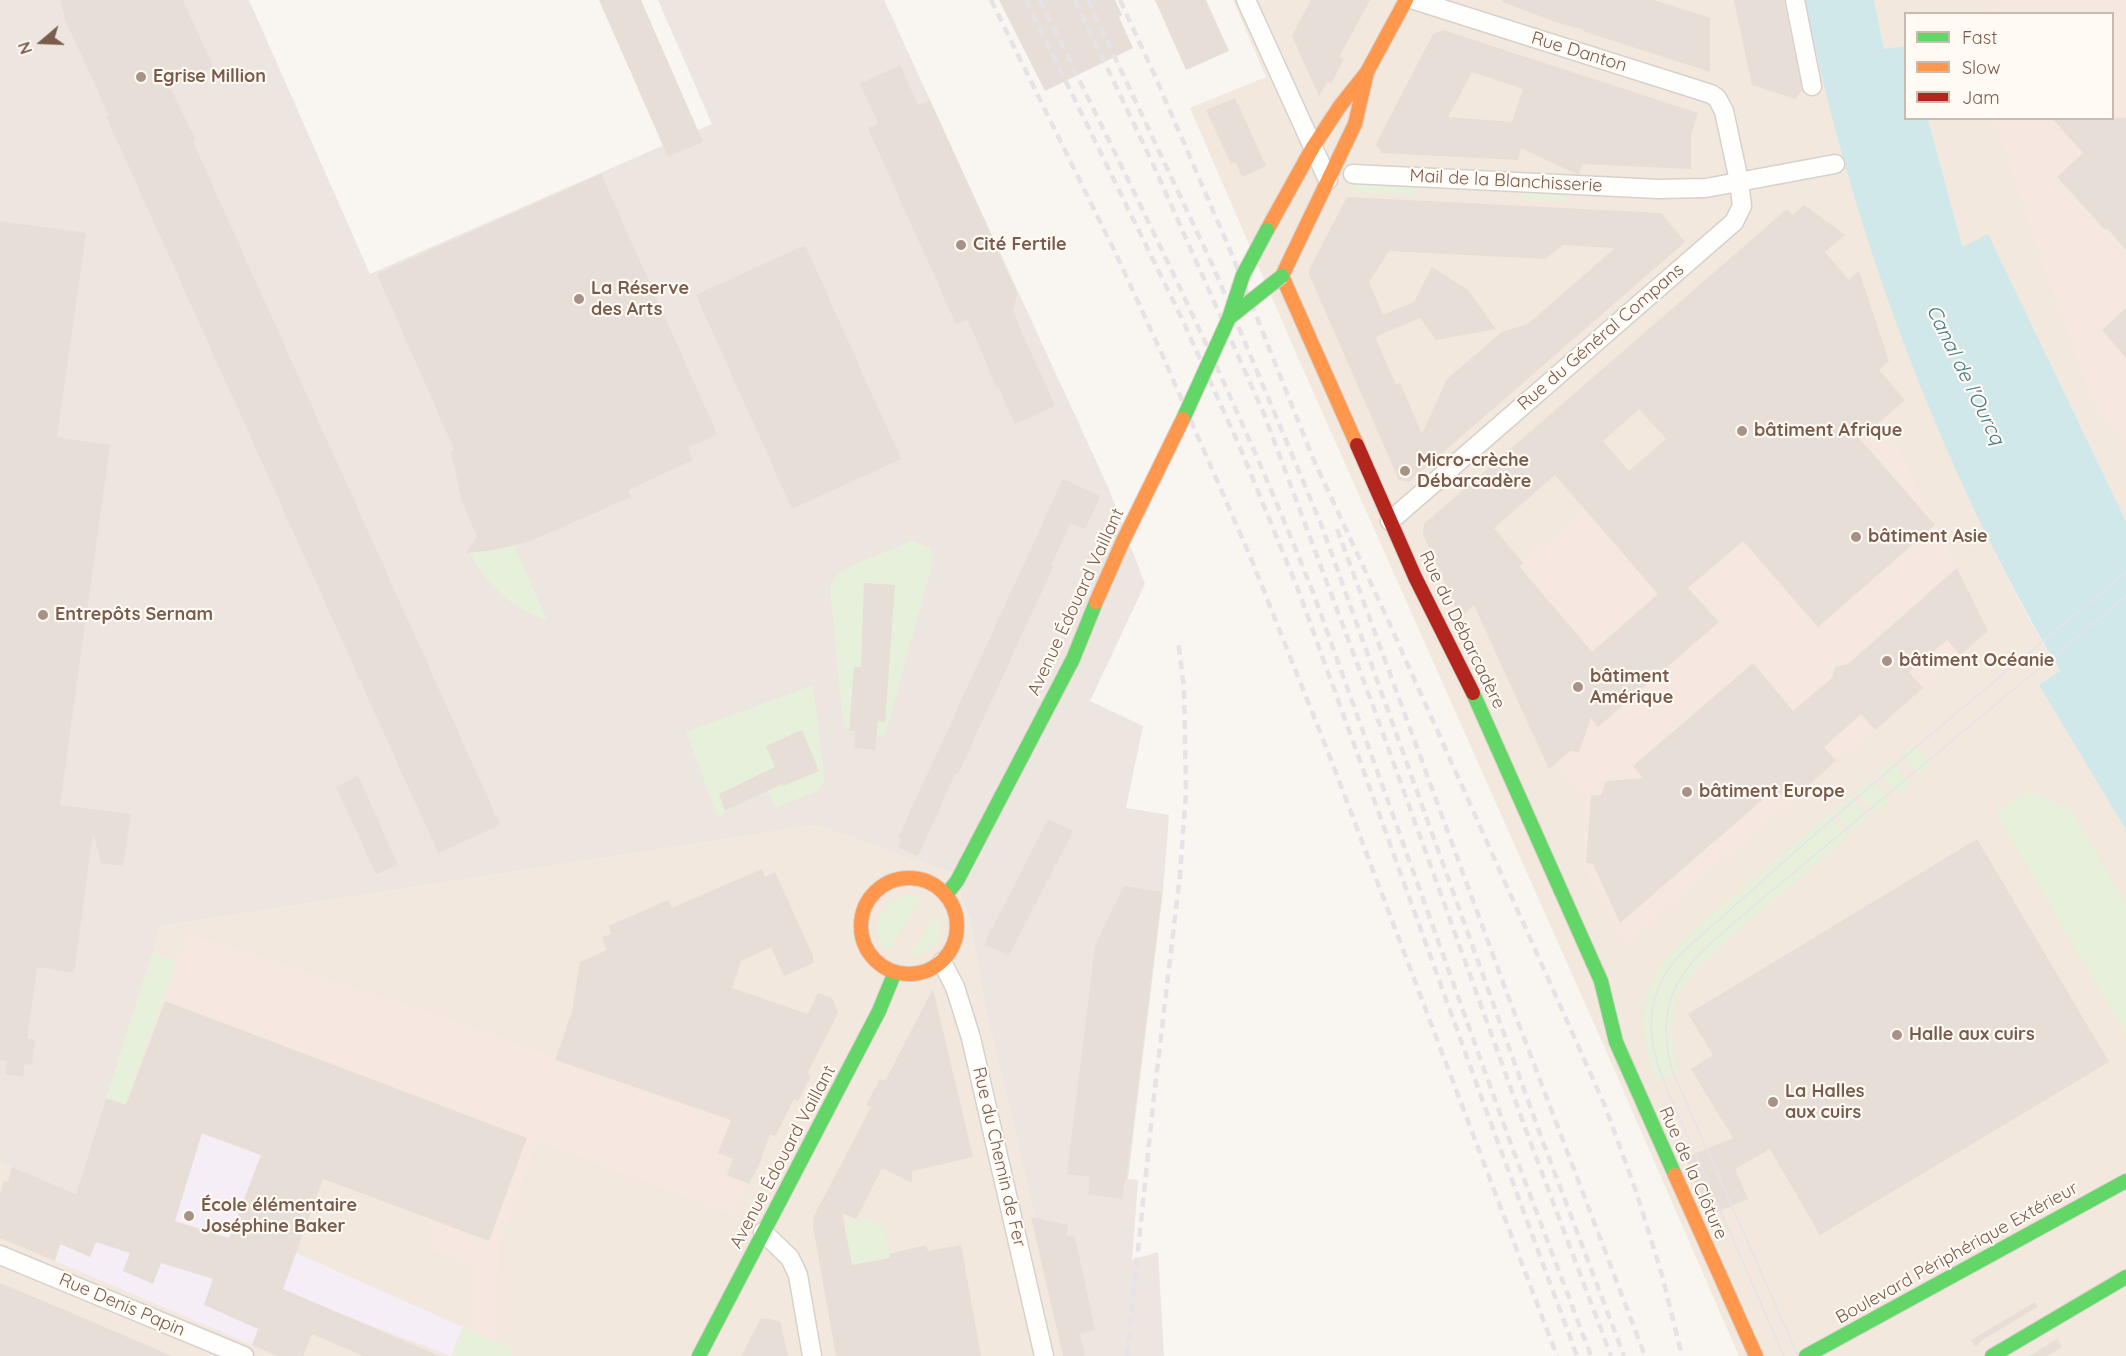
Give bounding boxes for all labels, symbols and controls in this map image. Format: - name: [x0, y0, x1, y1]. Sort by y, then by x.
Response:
- north arrow: [12, 12, 72, 72]
- legend: [1904, 12, 2114, 120]
- text: Fast: [1962, 26, 1997, 49]
- street label: Rue Danton: [1529, 27, 1629, 77]
- text: N: [14, 39, 36, 57]
- text: Slow: [1962, 56, 2000, 79]
- place label: Egrise Million: [153, 66, 266, 88]
- marker: Egrise Million: [134, 70, 148, 84]
- text: Jam: [1962, 86, 2000, 109]
- street label: Mail de la Blanchisserie: [1409, 165, 1603, 197]
- place label: Cité Fertile: [973, 234, 1067, 256]
- marker: Cité Fertile: [954, 238, 968, 252]
- street label: Rue du Général Compans: [1513, 259, 1689, 415]
- place label: La Réserve des Arts: [591, 278, 689, 320]
- marker: La Réserve des Arts: [572, 292, 586, 306]
- water label: Canal de l'Ourcq: [1921, 301, 2009, 449]
- place label: bâtiment Afrique: [1754, 420, 1902, 442]
- marker: bâtiment Afrique: [1735, 424, 1749, 438]
- place label: Micro-crèche Débarcadère: [1417, 450, 1531, 492]
- marker: Micro-crèche Débarcadère: [1398, 464, 1412, 478]
- street label: Avenue Édouard Vaillant: [1023, 505, 1129, 699]
- place label: bâtiment Asie: [1868, 526, 1988, 548]
- marker: bâtiment Asie: [1849, 530, 1863, 544]
- street label: Rue du Débarcadère: [1414, 547, 1510, 713]
- place label: Entrepôts Sernam: [55, 604, 213, 626]
- marker: Entrepôts Sernam: [36, 608, 50, 622]
- place label: bâtiment Océanie: [1899, 650, 2054, 672]
- marker: bâtiment Océanie: [1880, 654, 1894, 668]
- place label: bâtiment Amérique: [1590, 666, 1673, 708]
- marker: bâtiment Amérique: [1571, 680, 1585, 694]
- place label: bâtiment Europe: [1699, 781, 1845, 803]
- marker: bâtiment Europe: [1680, 785, 1694, 799]
- place label: Halle aux cuirs: [1909, 1024, 2035, 1046]
- marker: Halle aux cuirs: [1890, 1028, 1904, 1042]
- street label: Avenue Édouard Vaillant: [726, 1062, 840, 1252]
- street label: Rue du Chemin de Fer: [968, 1065, 1030, 1249]
- place label: La Halles aux cuirs: [1785, 1081, 1865, 1124]
- marker: La Halles aux cuirs: [1766, 1095, 1780, 1109]
- street label: Rue de la Clôture: [1654, 1103, 1732, 1243]
- street label: Boulevard Périphérique Extérieur: [1832, 1177, 2082, 1329]
- place label: École élémentaire Joséphine Baker: [201, 1195, 357, 1238]
- marker: École élémentaire Joséphine Baker: [182, 1209, 196, 1223]
- street label: Rue Denis Papin: [56, 1269, 188, 1341]

